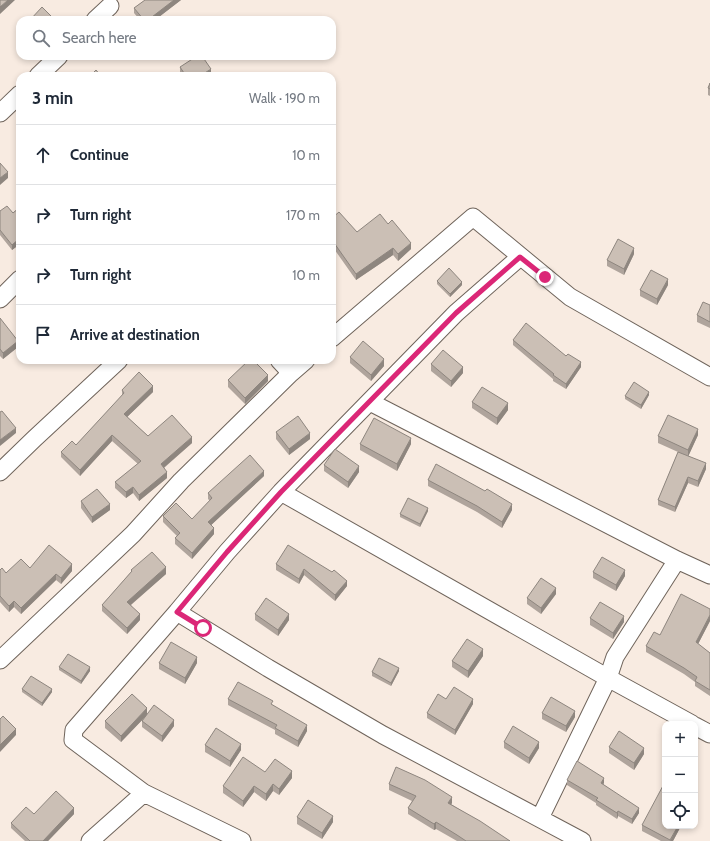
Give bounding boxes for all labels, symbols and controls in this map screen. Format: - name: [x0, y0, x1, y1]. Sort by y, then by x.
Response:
- search box: [16, 16, 336, 60]
- icon: search: [30, 27, 52, 49]
- text: Search here: [62, 29, 137, 47]
- text: 3 min: [32, 88, 73, 108]
- text: Walk · 190 m: [249, 90, 320, 106]
- icon: ahead: [32, 144, 54, 166]
- text: Continue: [70, 146, 129, 164]
- text: 10 m: [292, 147, 320, 163]
- icon: right: [32, 204, 54, 226]
- text: Turn right: [70, 206, 131, 224]
- text: 170 m: [286, 207, 320, 223]
- icon: right: [32, 264, 54, 286]
- text: Turn right: [70, 266, 131, 284]
- text: 10 m: [292, 267, 320, 283]
- route end: [536, 268, 554, 286]
- icon: arrive: [32, 324, 54, 346]
- text: Arrive at destination: [70, 326, 200, 344]
- route start: [194, 619, 212, 637]
- map controls: [662, 721, 698, 829]
- button: +: [662, 721, 698, 757]
- button: −: [662, 757, 698, 793]
- button: locate: [662, 793, 698, 829]

